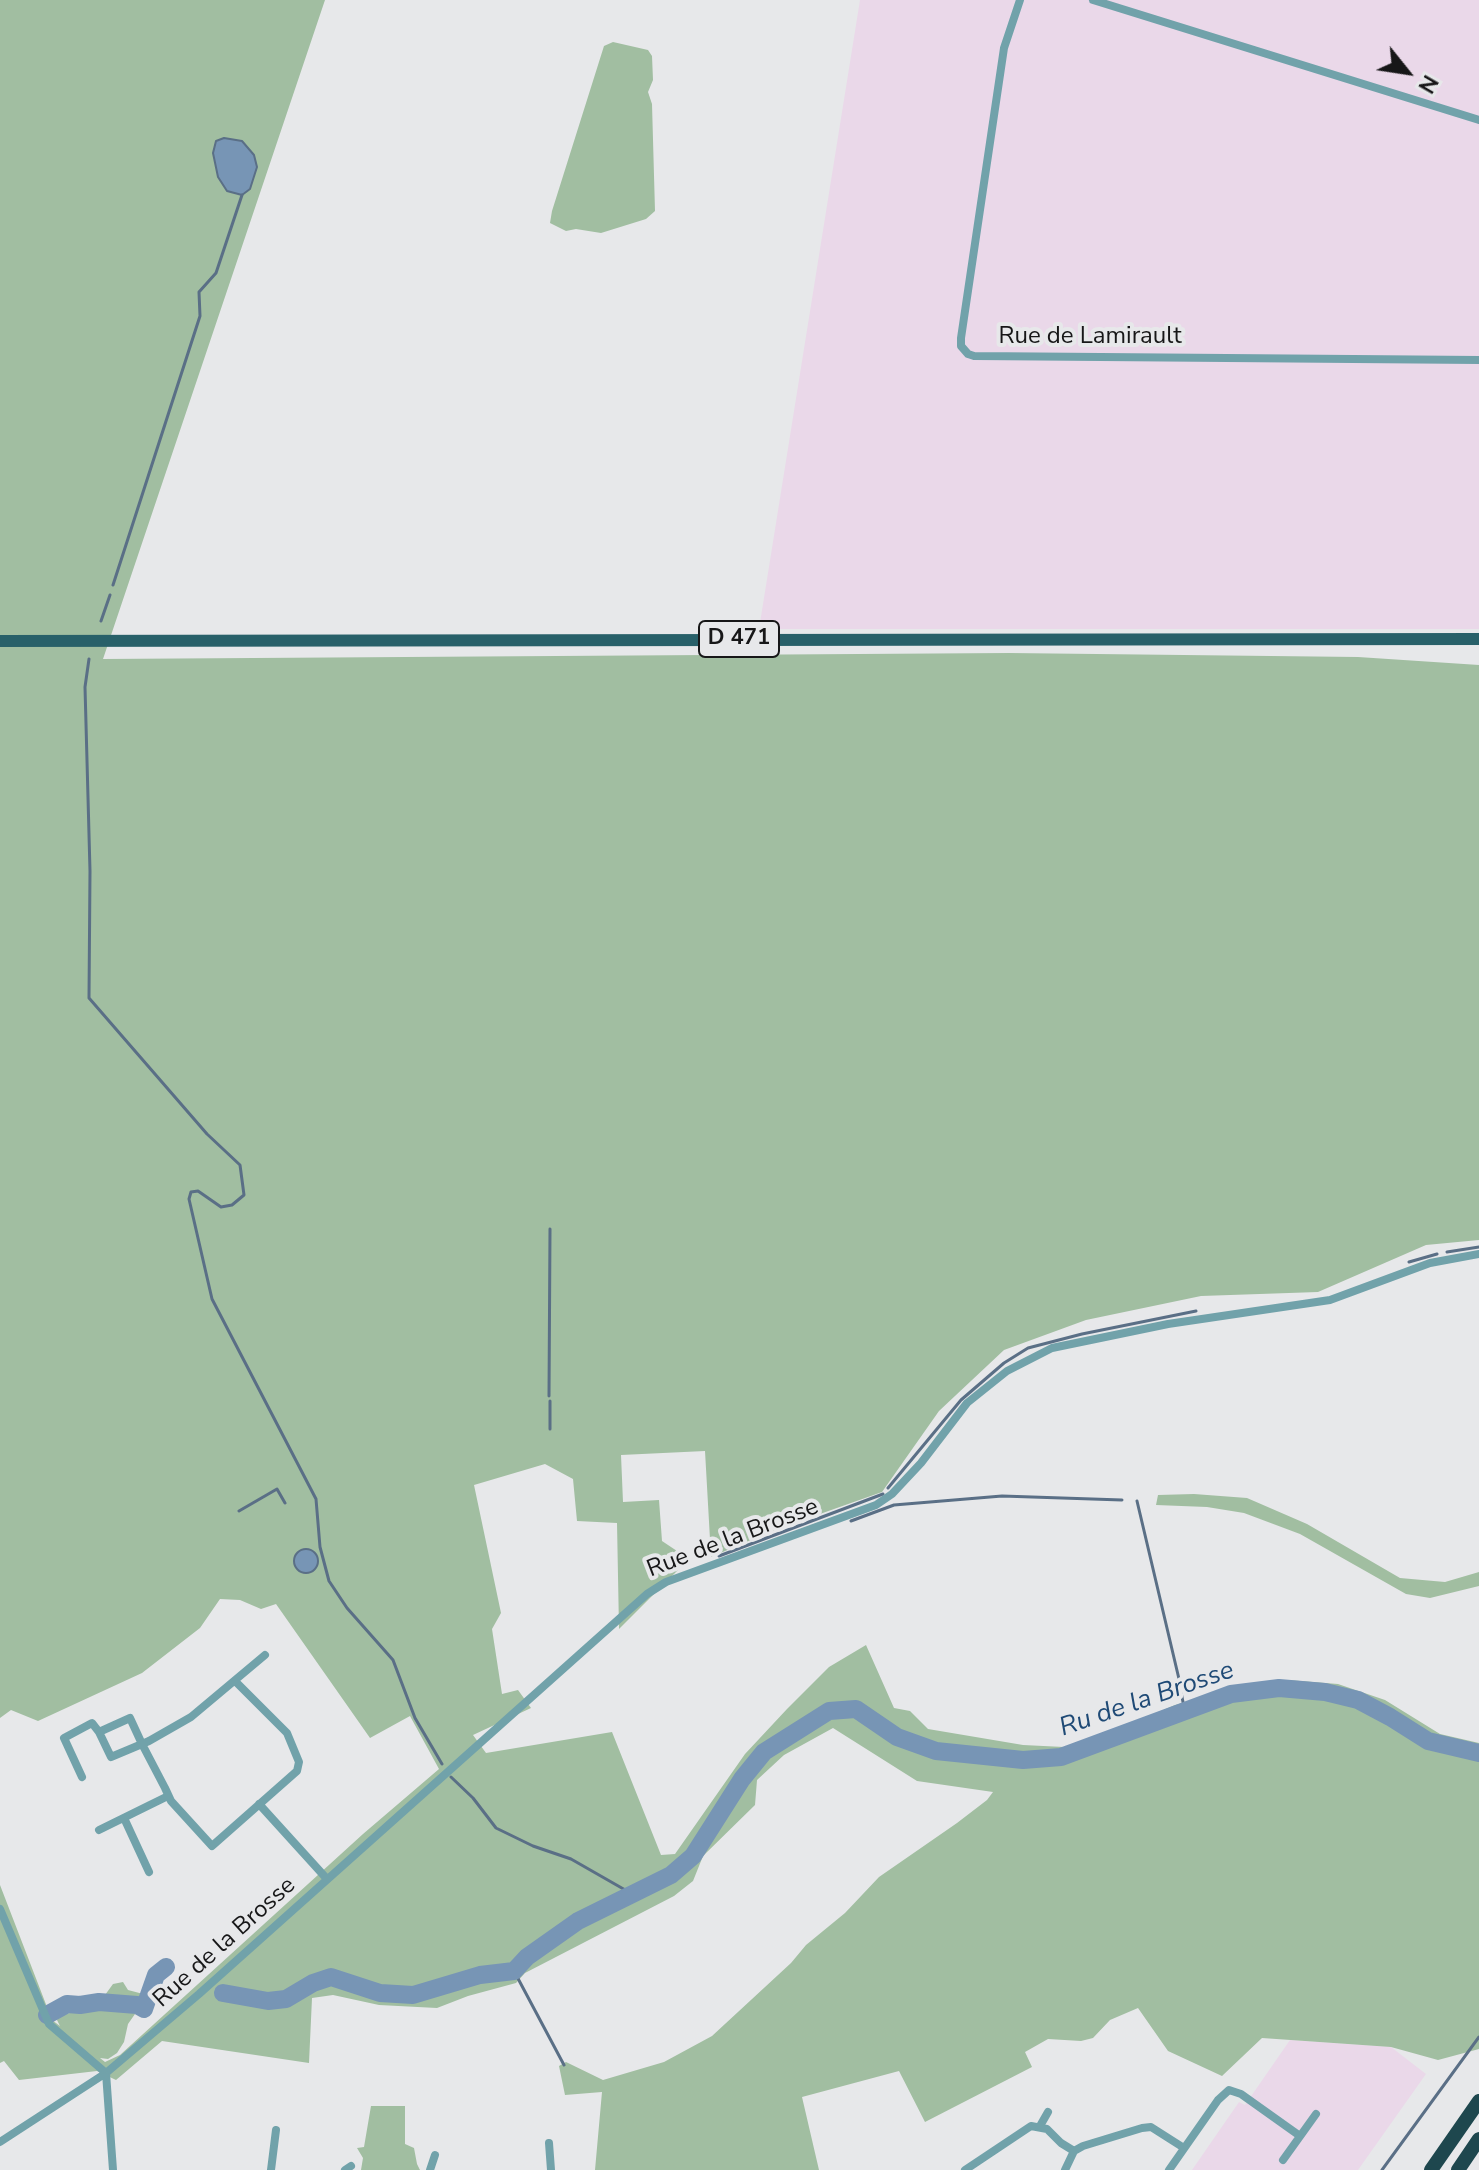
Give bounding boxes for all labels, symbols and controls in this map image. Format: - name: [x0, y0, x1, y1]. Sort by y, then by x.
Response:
- north arrow: [1367, 32, 1447, 112]
- text: N: [1411, 69, 1445, 99]
- street label: Rue de Lamirault: [998, 323, 1182, 351]
- road number: D 471: [699, 621, 779, 657]
- street label: Rue de la Brosse: [643, 1493, 823, 1585]
- water label: Ru de la Brosse: [1056, 1656, 1238, 1744]
- street label: Rue de la Brosse: [148, 1872, 302, 2014]

